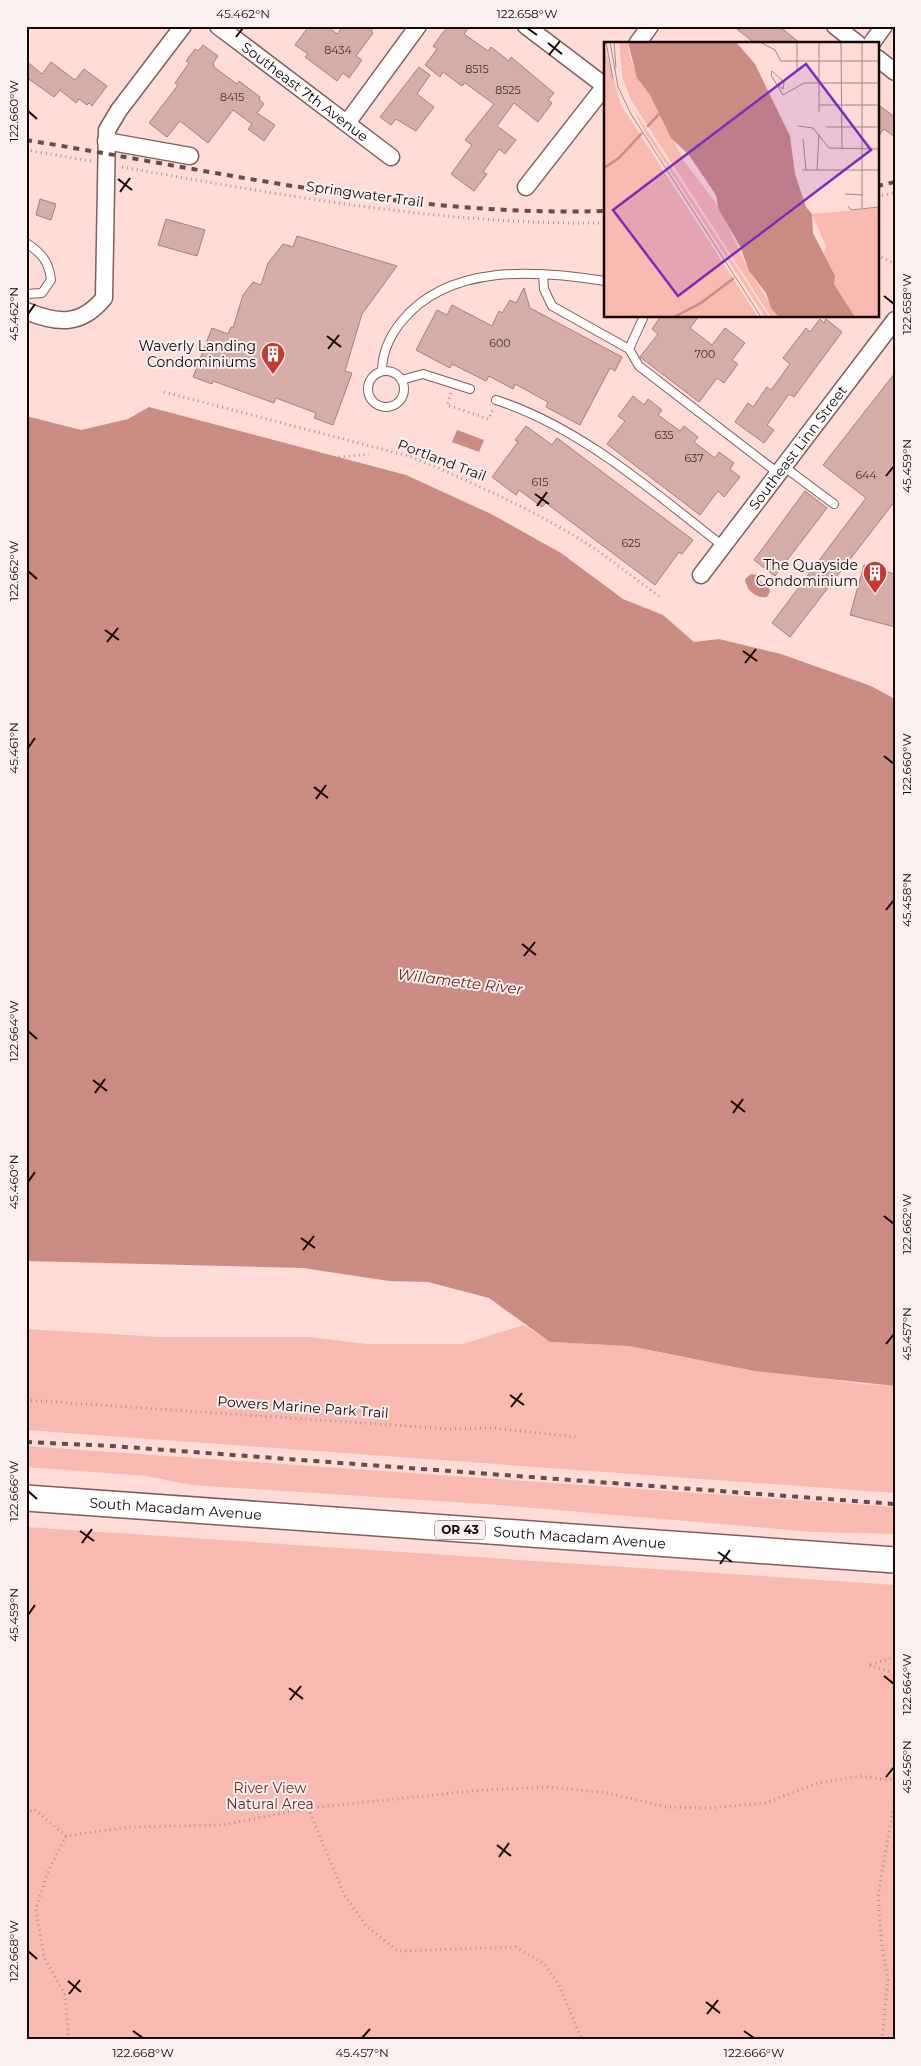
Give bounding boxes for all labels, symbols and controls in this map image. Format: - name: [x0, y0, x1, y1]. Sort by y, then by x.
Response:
- text: 45.462°N: [216, 6, 270, 21]
- text: 122.658°W: [497, 6, 557, 21]
- street label: Southeast 7th Avenue: [238, 38, 372, 146]
- inset map: [604, 42, 878, 318]
- house number: 8434: [324, 43, 353, 57]
- house number: 8515: [465, 62, 489, 76]
- text: 122.660°W: [6, 80, 21, 142]
- house number: 8525: [495, 83, 521, 97]
- house number: 8415: [220, 90, 244, 104]
- street label: Springwater Trail: [305, 177, 425, 211]
- text: 122.658°W: [899, 274, 914, 334]
- text: 45.462°N: [6, 287, 21, 341]
- house number: 600: [489, 336, 511, 350]
- place label: Waverly Landing Condominiums: [139, 337, 256, 371]
- building icon: Waverly Landing Condominiums: [260, 341, 286, 375]
- house number: 700: [695, 347, 715, 361]
- street label: Southeast Linn Street: [745, 382, 851, 513]
- house number: 635: [654, 428, 674, 442]
- street label: Portland Trail: [395, 435, 489, 485]
- text: 45.459°N: [899, 439, 914, 493]
- house number: 637: [684, 451, 704, 465]
- house number: 644: [855, 468, 877, 482]
- house number: 615: [532, 475, 548, 489]
- house number: 625: [621, 536, 641, 550]
- text: 122.662°W: [6, 541, 21, 601]
- place label: The Quayside Condominium: [756, 556, 858, 590]
- building icon: The Quayside Condominium: [862, 560, 888, 594]
- text: 45.461°N: [6, 722, 21, 774]
- text: 122.660°W: [899, 733, 914, 795]
- text: 45.458°N: [899, 873, 914, 927]
- water label: Willamette River: [396, 964, 525, 999]
- text: 122.664°W: [6, 1000, 21, 1062]
- text: 45.460°N: [6, 1154, 21, 1210]
- text: 122.662°W: [899, 1194, 914, 1254]
- text: 45.457°N: [899, 1307, 914, 1361]
- street label: Powers Marine Park Trail: [217, 1392, 389, 1422]
- text: 122.666°W: [6, 1461, 21, 1521]
- street label: South Macadam Avenue: [89, 1494, 262, 1524]
- road number: OR 43: [435, 1520, 485, 1540]
- street label: South Macadam Avenue: [493, 1522, 666, 1553]
- text: 45.459°N: [6, 1588, 21, 1642]
- text: 122.664°W: [899, 1653, 914, 1715]
- text: 45.456°N: [899, 1740, 914, 1794]
- park label: River View Natural Area: [226, 1779, 314, 1813]
- text: 122.668°W: [6, 1920, 21, 1982]
- text: 122.668°W: [112, 2045, 174, 2060]
- text: 45.457°N: [335, 2045, 389, 2060]
- text: 122.666°W: [724, 2045, 784, 2060]

